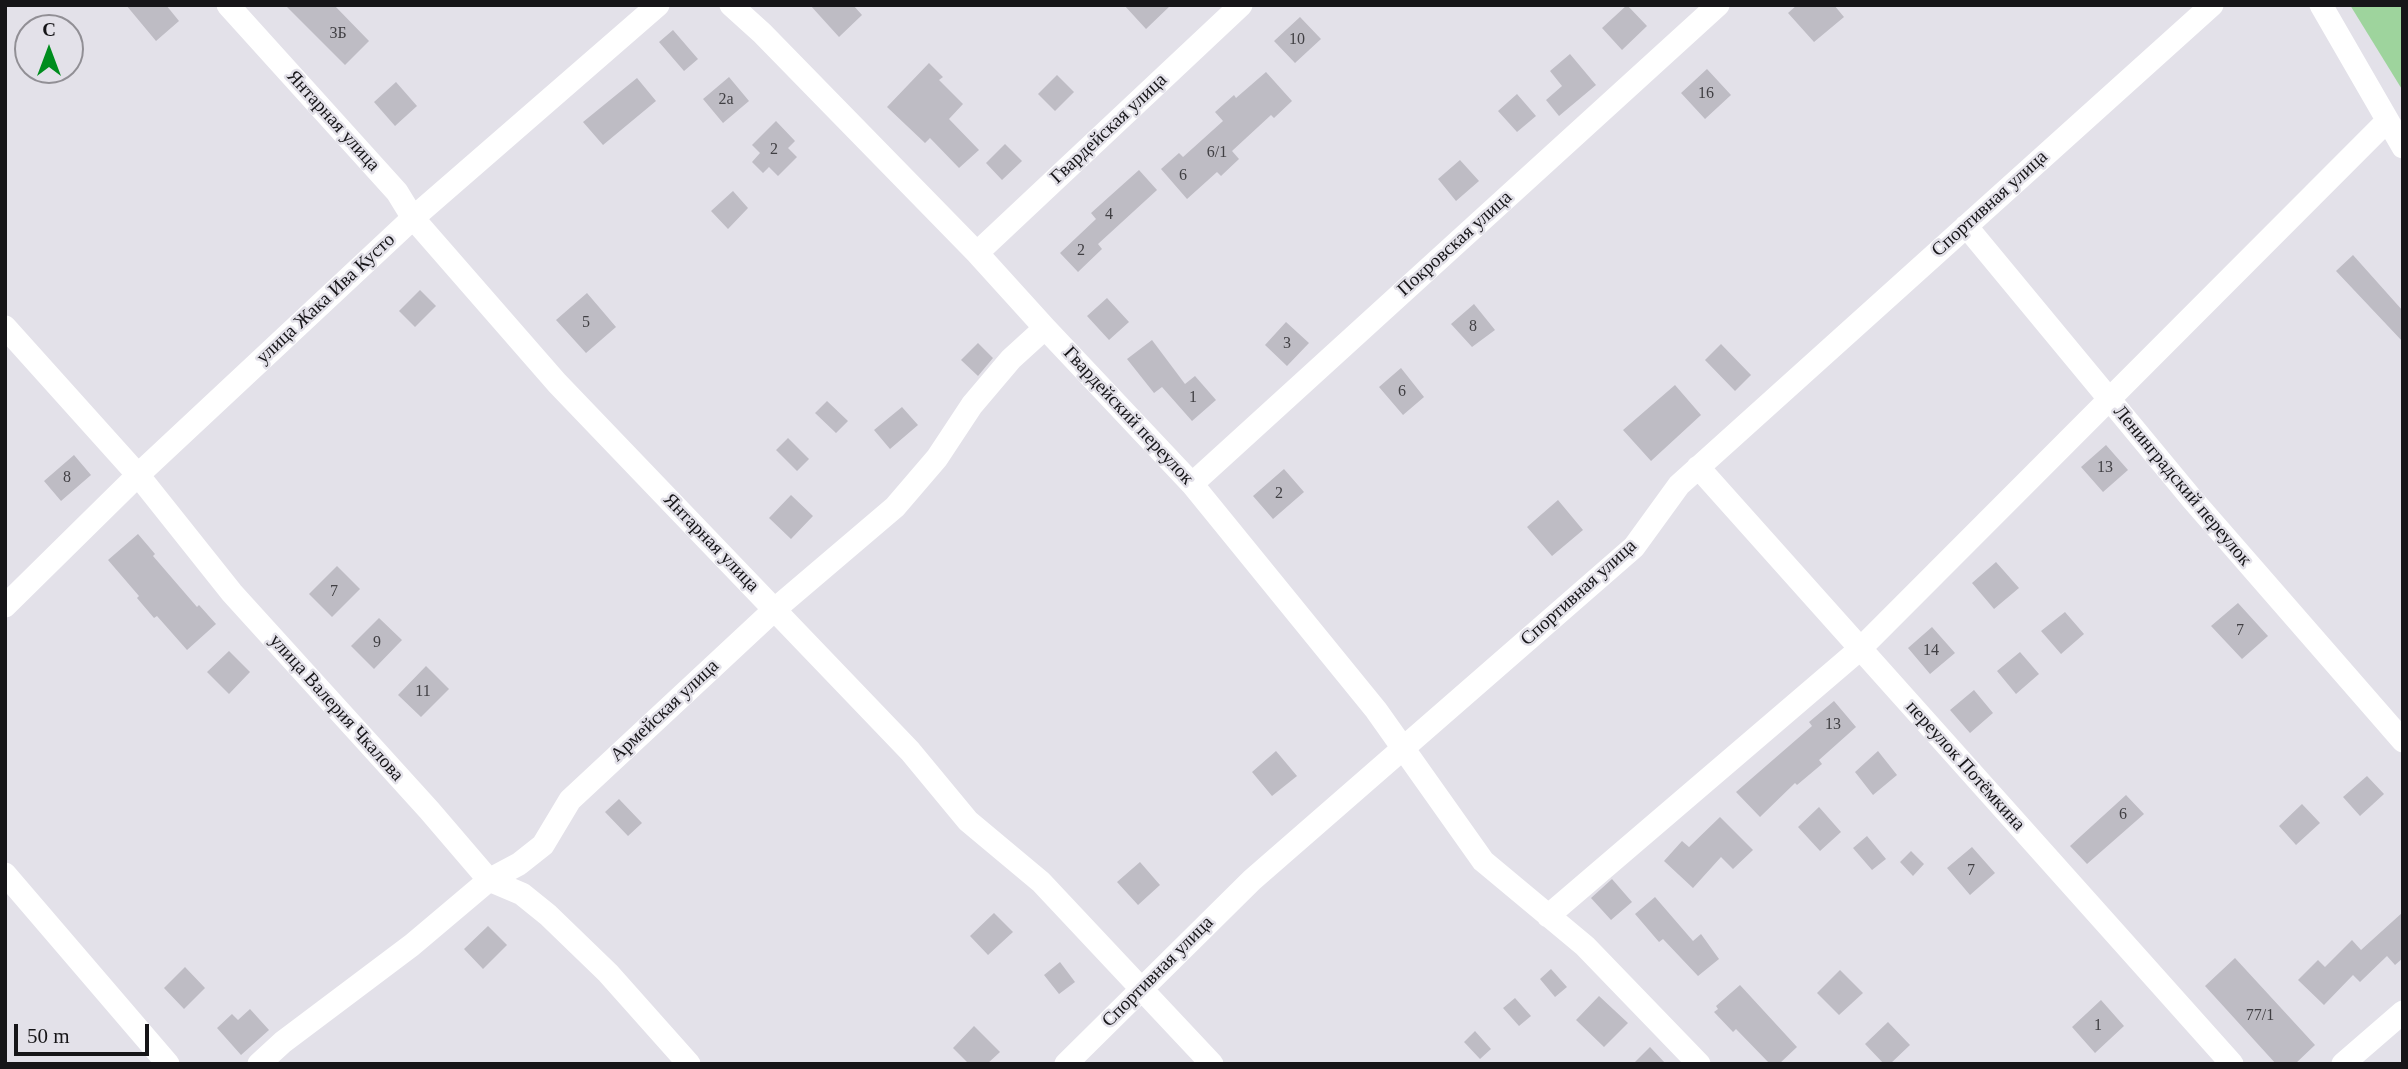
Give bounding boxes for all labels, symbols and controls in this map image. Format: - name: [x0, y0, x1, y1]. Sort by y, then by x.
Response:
- north arrow: [14, 14, 84, 84]
- text: С: [42, 19, 56, 40]
- house number: 3Б: [329, 24, 347, 44]
- house number: 10: [1289, 30, 1305, 50]
- street label: Янтарная улица: [282, 66, 384, 176]
- street label: Гвардейская улица: [1046, 69, 1172, 189]
- house number: 16: [1698, 84, 1714, 104]
- house number: 2а: [718, 90, 734, 110]
- house number: 2: [770, 140, 778, 160]
- house number: 6/1: [1207, 143, 1227, 163]
- street label: Спортивная улица: [1927, 146, 2053, 262]
- house number: 6: [1179, 166, 1187, 186]
- street label: Покровская улица: [1393, 187, 1517, 301]
- house number: 4: [1105, 205, 1113, 225]
- street label: улица Жака Ива Кусто: [252, 229, 400, 369]
- house number: 2: [1077, 241, 1085, 261]
- house number: 5: [582, 313, 590, 333]
- house number: 8: [1469, 317, 1477, 337]
- house number: 3: [1283, 334, 1291, 354]
- street label: Гвардейский переулок: [1058, 342, 1198, 490]
- house number: 6: [1398, 382, 1406, 402]
- house number: 1: [1189, 388, 1197, 408]
- street label: Ленинградский переулок: [2108, 401, 2256, 571]
- house number: 13: [2097, 458, 2113, 478]
- house number: 8: [63, 468, 71, 488]
- house number: 2: [1275, 484, 1283, 504]
- street label: Янтарная улица: [658, 489, 764, 597]
- street label: Спортивная улица: [1516, 535, 1642, 651]
- house number: 7: [330, 582, 338, 602]
- house number: 7: [2236, 621, 2244, 641]
- street label: улица Валерия Чкалова: [264, 630, 408, 786]
- house number: 9: [373, 633, 381, 653]
- house number: 14: [1923, 641, 1939, 661]
- street label: Армейская улица: [606, 655, 724, 767]
- house number: 11: [415, 682, 431, 702]
- street label: переулок Потёмкина: [1901, 696, 2029, 836]
- house number: 13: [1825, 715, 1841, 735]
- house number: 6: [2119, 805, 2127, 825]
- house number: 7: [1967, 861, 1975, 881]
- street label: Спортивная улица: [1098, 912, 1218, 1032]
- house number: 77/1: [2246, 1006, 2274, 1026]
- scale bar: [18, 1010, 152, 1054]
- house number: 1: [2094, 1016, 2102, 1036]
- text: 50 m: [27, 1024, 70, 1048]

